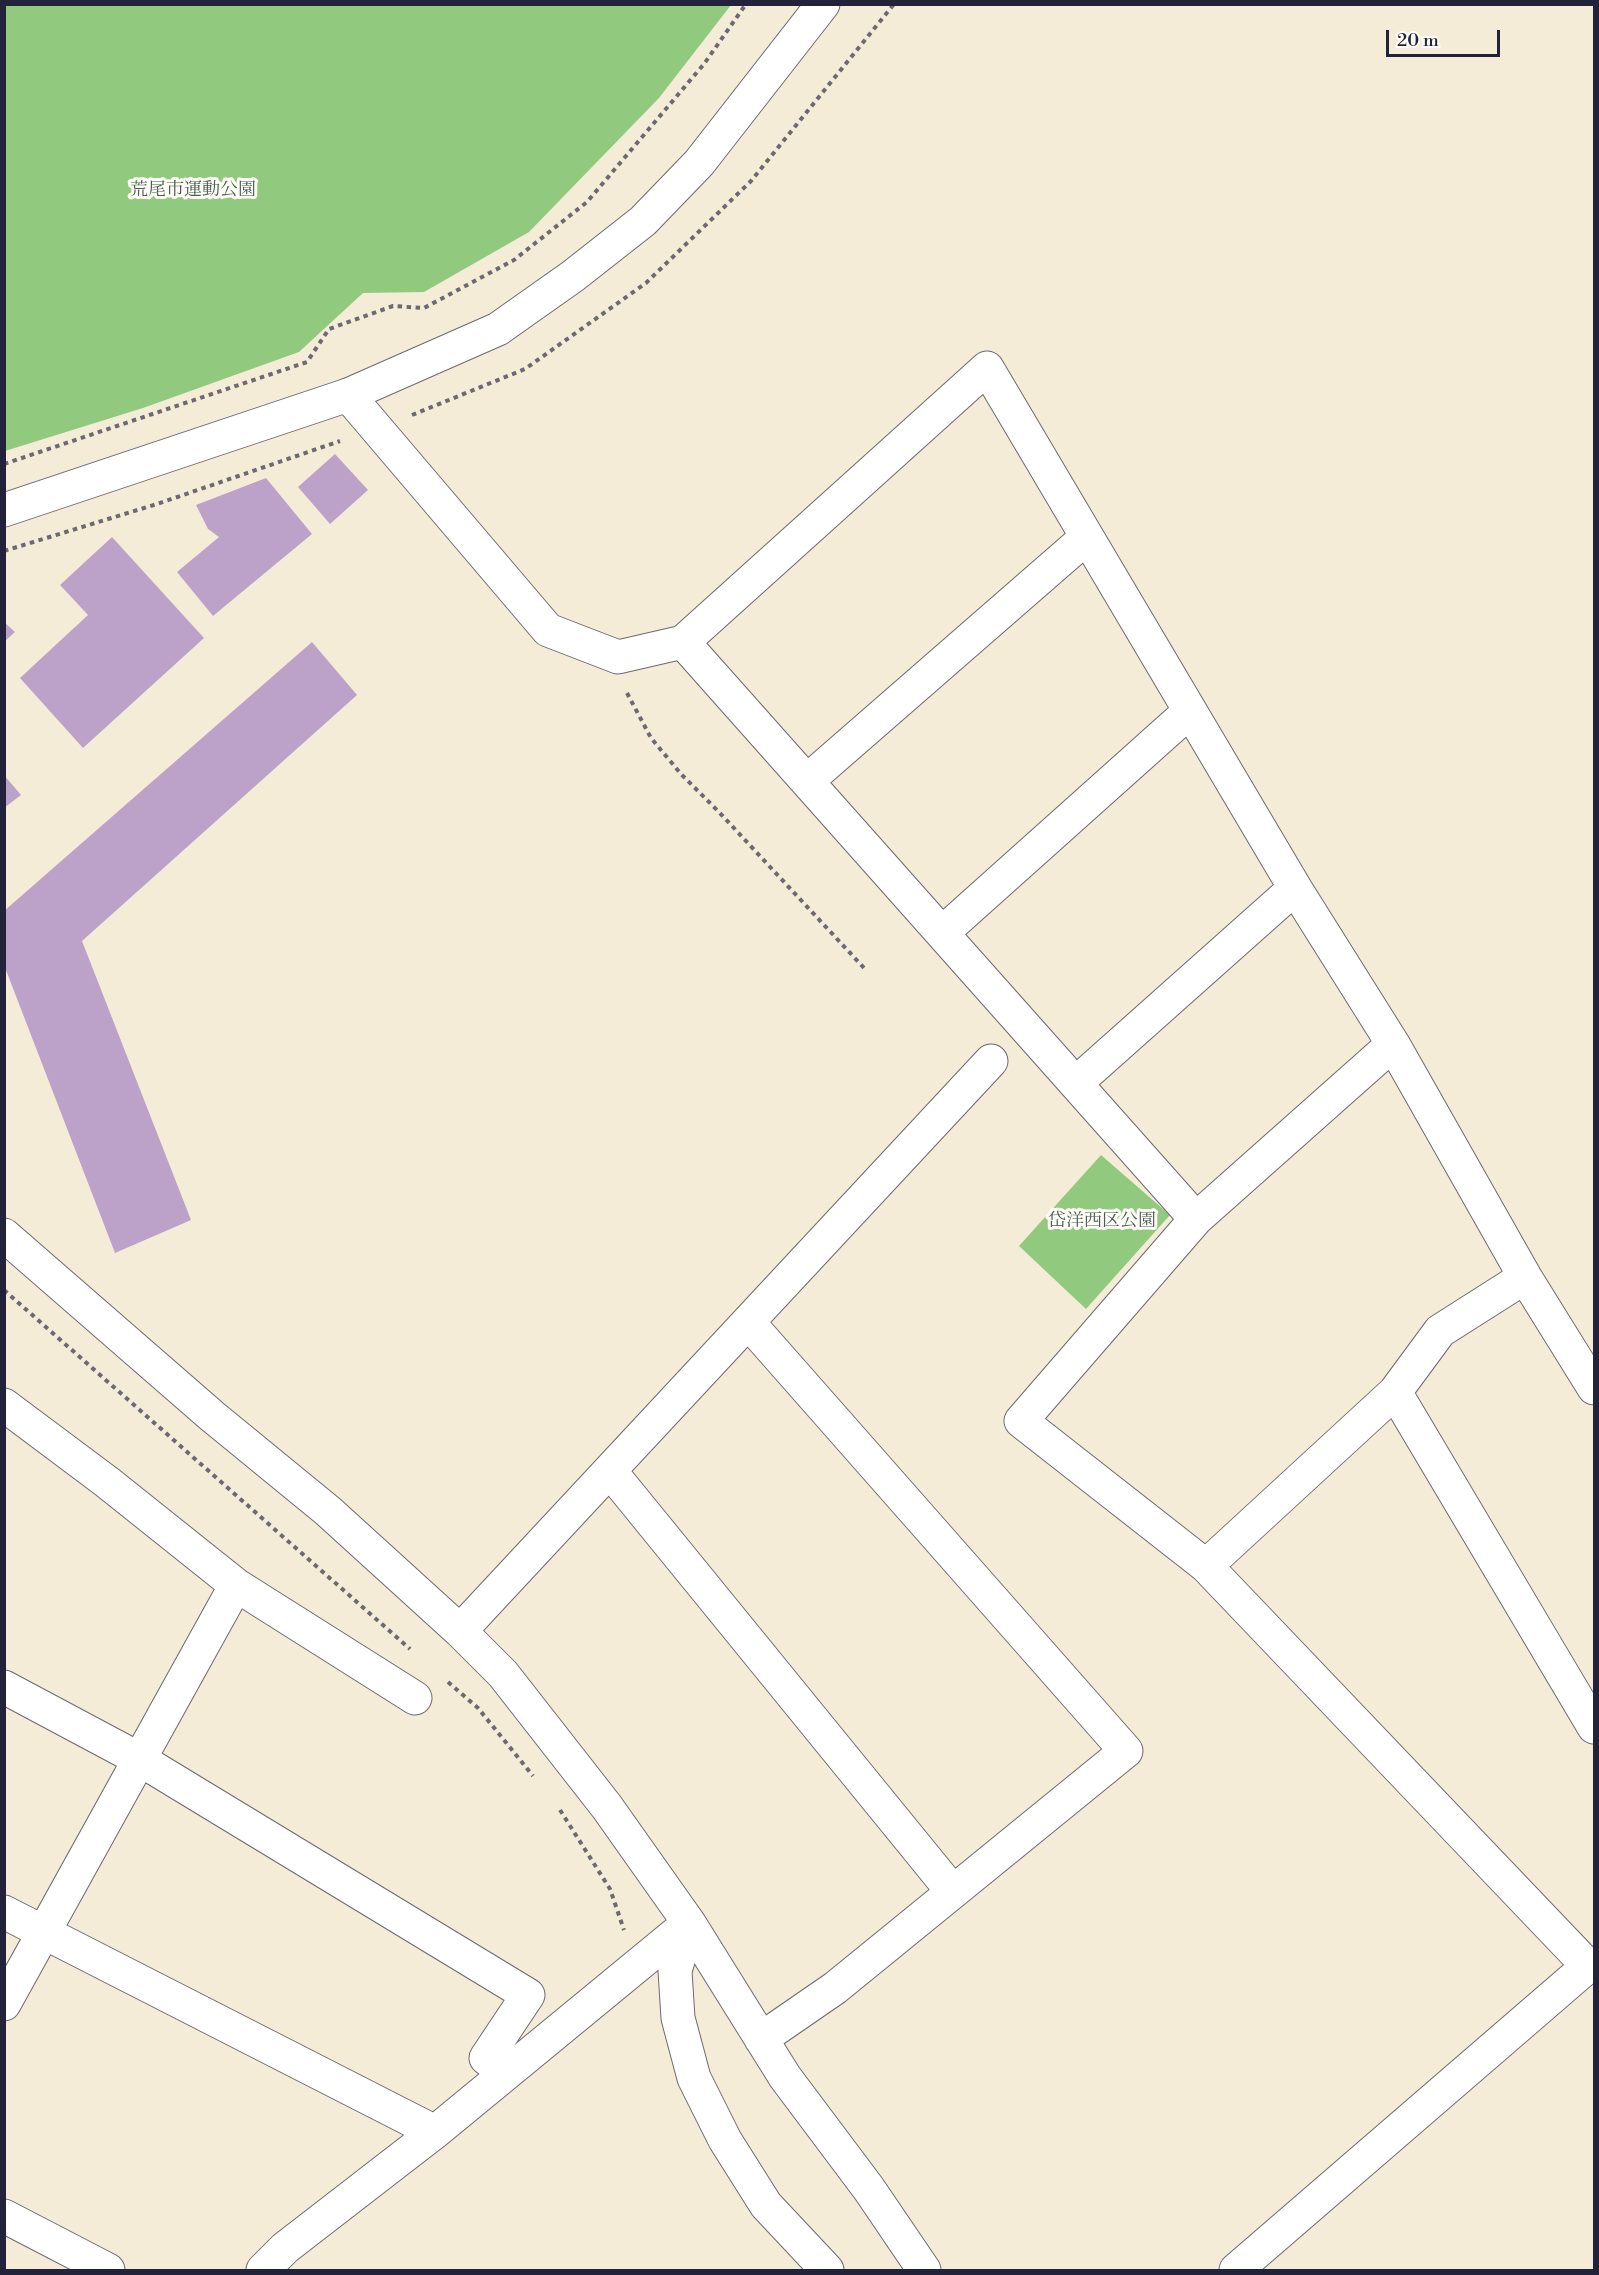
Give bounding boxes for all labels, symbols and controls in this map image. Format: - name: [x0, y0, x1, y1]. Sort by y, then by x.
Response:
- scale bar: [1389, 18, 1503, 56]
- text: 20 m: [1397, 29, 1439, 52]
- park label: 荒尾市運動公園: [130, 180, 256, 202]
- park label: 岱洋西区公園: [1048, 1211, 1156, 1233]

